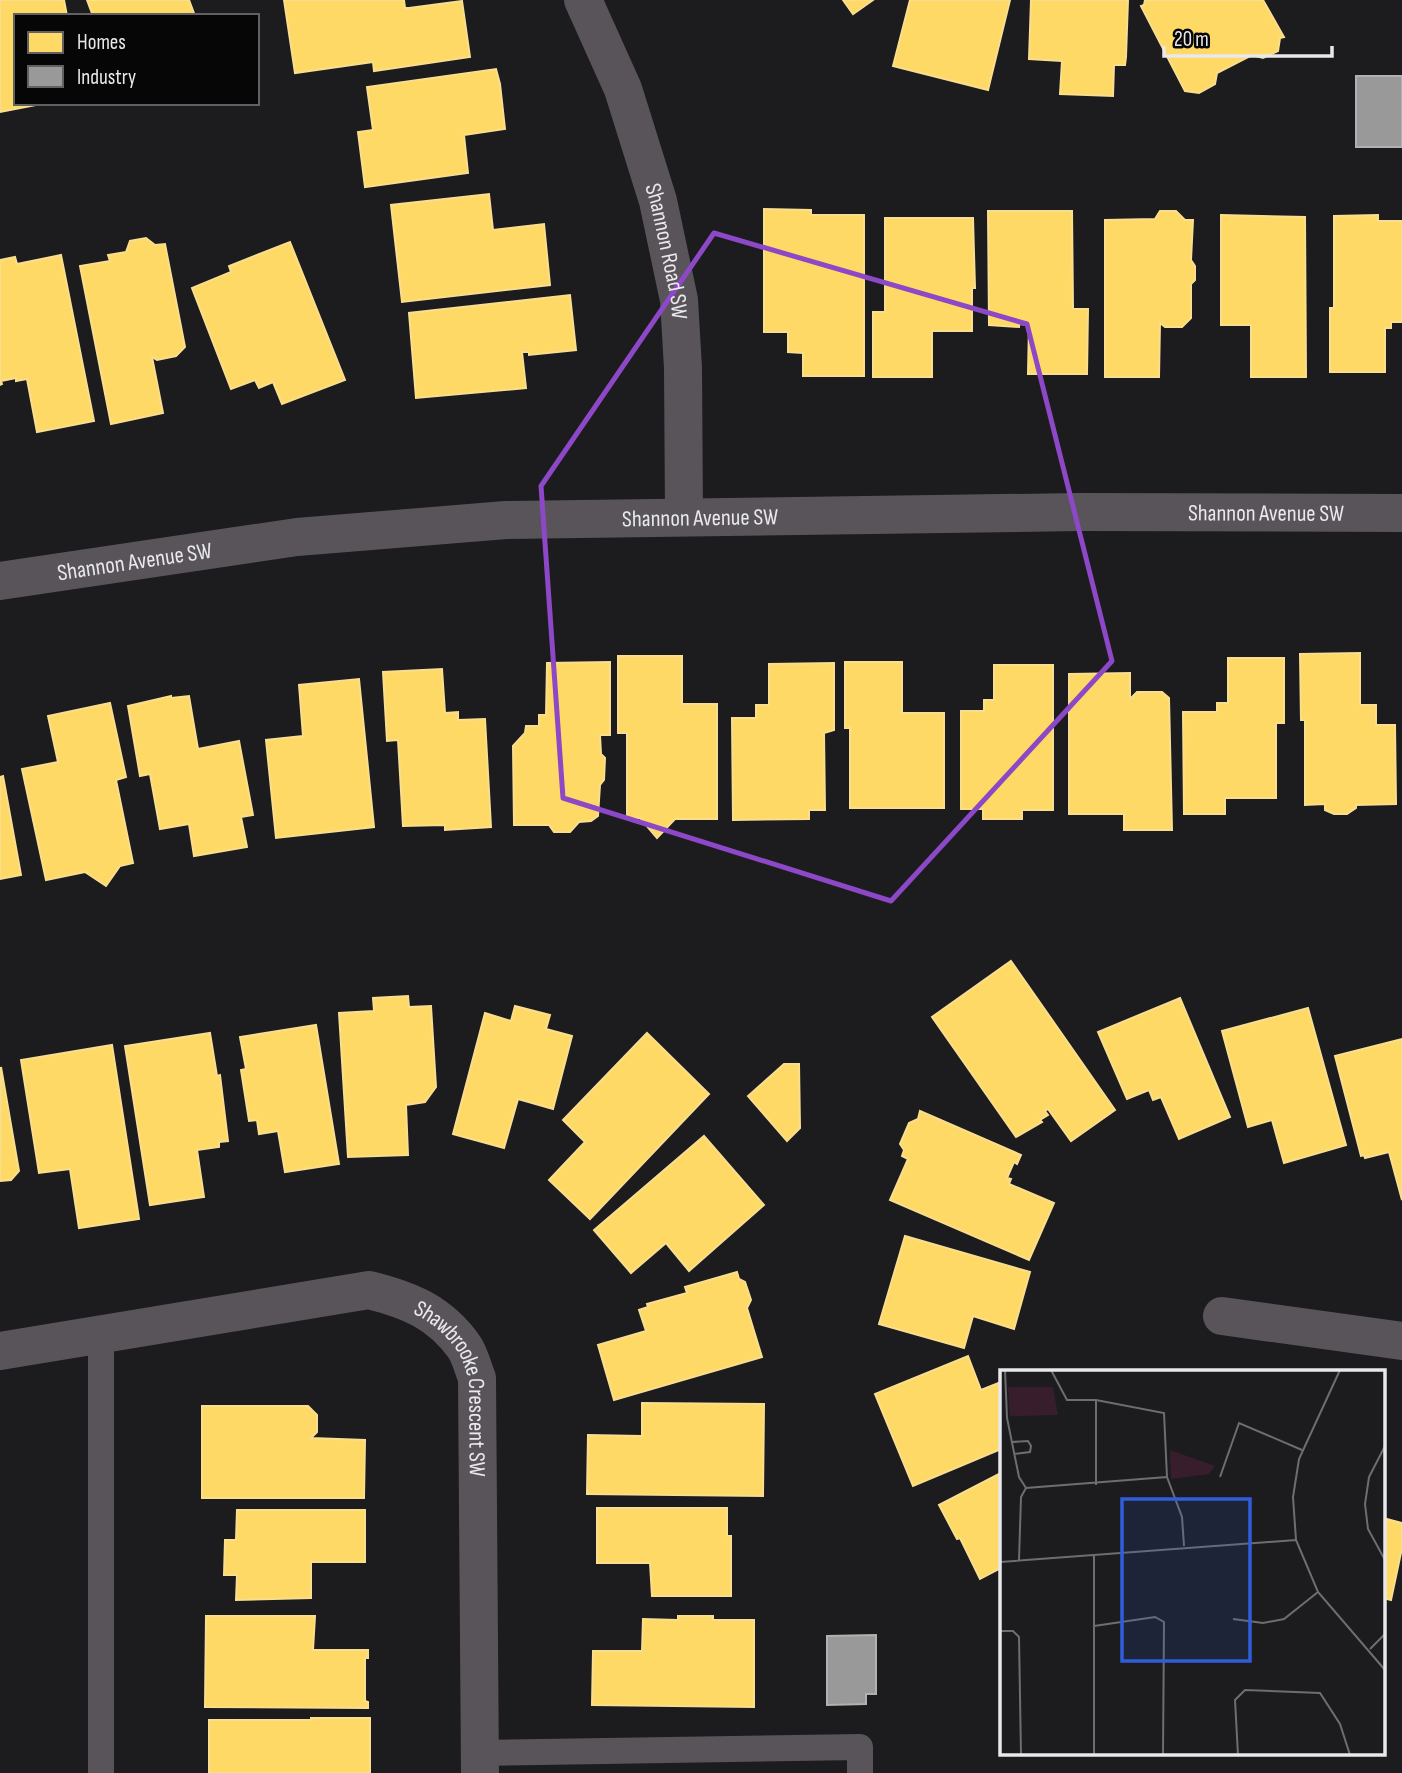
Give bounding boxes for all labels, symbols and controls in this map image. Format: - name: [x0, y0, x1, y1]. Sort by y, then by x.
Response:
- legend: [14, 14, 259, 105]
- scale bar: [1164, 14, 1332, 58]
- text: 20 m: [1174, 27, 1209, 52]
- text: Homes: [77, 30, 126, 55]
- text: Industry: [77, 65, 136, 90]
- street label: Shannon Road SW: [638, 180, 693, 320]
- street label: Shannon Avenue SW: [1188, 499, 1344, 528]
- street label: Shannon Avenue SW: [622, 503, 778, 533]
- street label: Shannon Avenue SW: [55, 537, 214, 587]
- street label: Shawbrooke Crescent SW: [409, 1294, 491, 1477]
- inset map: [1000, 1370, 1384, 1756]

